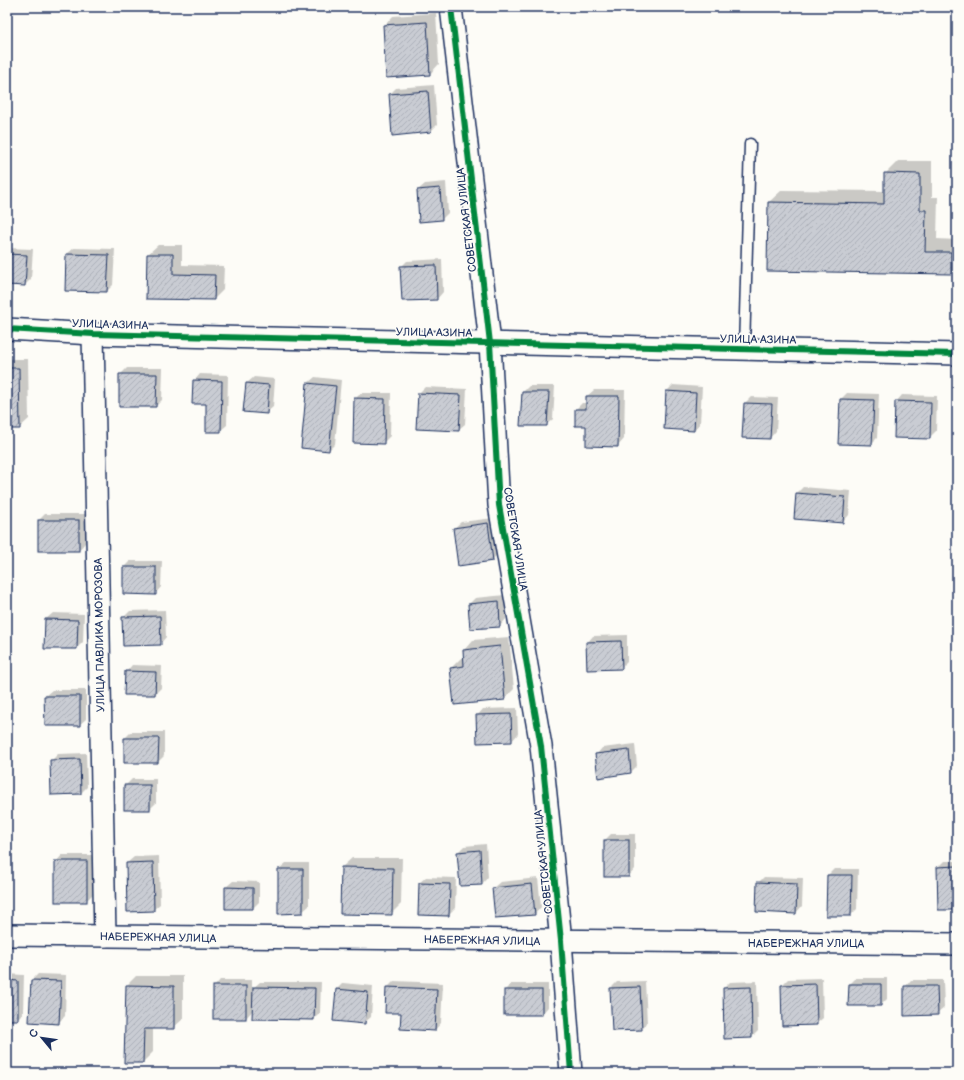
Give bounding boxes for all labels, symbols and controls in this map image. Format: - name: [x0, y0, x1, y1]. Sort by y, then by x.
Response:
- street label: СОВЕТСКАЯ УЛИЦА: [454, 167, 479, 273]
- street label: УЛИЦА АЗИНА: [72, 317, 149, 332]
- street label: УЛИЦА АЗИНА: [396, 325, 473, 340]
- street label: УЛИЦА АЗИНА: [720, 332, 797, 347]
- street label: СОВЕТСКАЯ УЛИЦА: [501, 486, 530, 592]
- street label: УЛИЦА ПАВЛИКА МОРОЗОВА: [92, 558, 107, 712]
- street label: СОВЕТСКАЯ УЛИЦА: [532, 809, 555, 915]
- street label: НАБЕРЕЖНАЯ УЛИЦА: [100, 930, 217, 945]
- street label: НАБЕРЕЖНАЯ УЛИЦА: [424, 933, 541, 948]
- street label: НАБЕРЕЖНАЯ УЛИЦА: [748, 937, 864, 950]
- north arrow: [22, 1018, 62, 1058]
- text: С: [26, 1027, 41, 1040]

